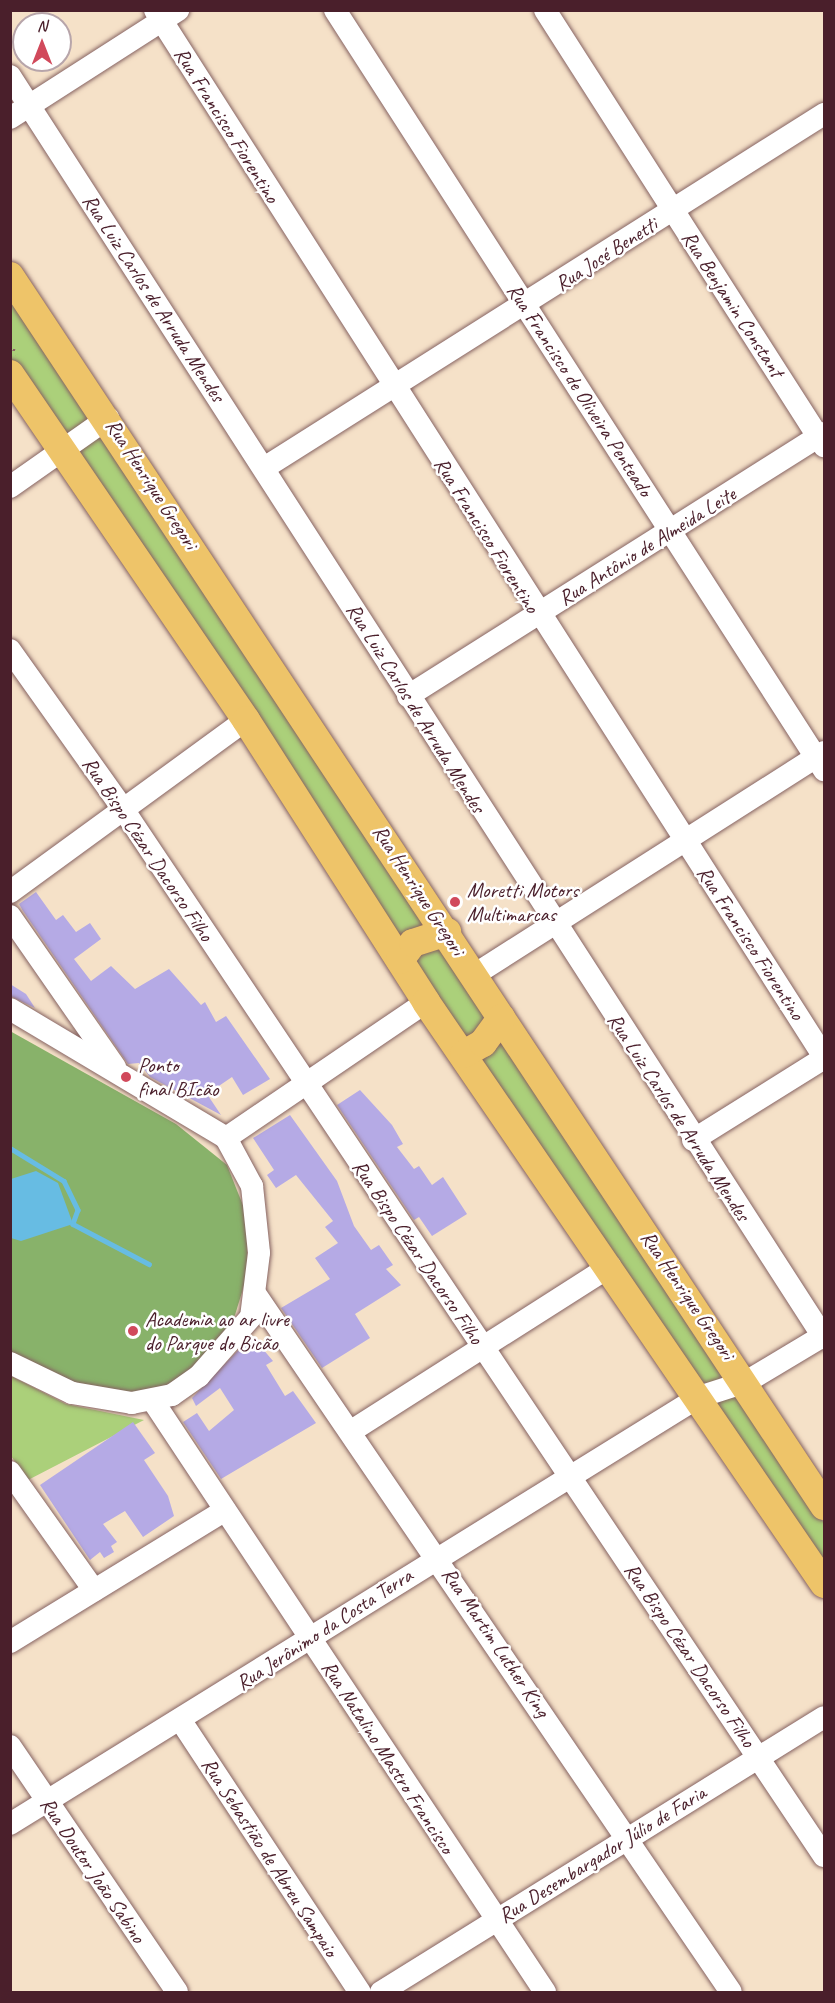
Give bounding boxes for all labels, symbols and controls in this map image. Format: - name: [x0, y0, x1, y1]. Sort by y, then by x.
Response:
- north arrow: [12, 12, 72, 72]
- text: N: [37, 16, 47, 36]
- street label: Rua Francisco Fiorentino: [169, 43, 285, 207]
- street label: Rua Luiz Carlos de Arruda Mendes: [78, 190, 230, 406]
- street label: Rua José Benetti: [550, 212, 662, 296]
- street label: Rua Benjamin Constant: [677, 227, 789, 381]
- street label: Rua Francisco de Oliveira Penteado: [502, 279, 658, 501]
- street label: Rua Henrique Gregori: [101, 414, 203, 554]
- street label: Rua Francisco Fiorentino: [429, 453, 545, 617]
- street label: Rua Antônio de Almeida Leite: [553, 481, 741, 611]
- street label: Rua Luiz Carlos de Arruda Mendes: [341, 599, 491, 817]
- street label: Rua Bispo Cézar Dacorso Filho: [77, 752, 219, 946]
- street label: Rua Henrique Gregori: [368, 820, 470, 960]
- street label: Rua Francisco Fiorentino: [692, 861, 810, 1025]
- place label: Moretti Motors Multimarcas: [467, 877, 578, 927]
- marker: Moretti Motors Multimarcas: [448, 895, 462, 909]
- street label: Rua Luiz Carlos de Arruda Mendes: [603, 1009, 755, 1225]
- place label: Ponto final BIcão: [138, 1052, 218, 1102]
- marker: Ponto final BIcão: [119, 1070, 133, 1084]
- street label: Rua Bispo Cézar Dacorso Filho: [347, 1155, 489, 1349]
- street label: Rua Henrique Gregori: [636, 1226, 740, 1364]
- place label: Academia ao ar livre do Parque do Bicão: [145, 1306, 290, 1356]
- marker: Academia ao ar livre do Parque do Bicão: [126, 1324, 140, 1338]
- street label: Rua Bispo Cézar Dacorso Filho: [619, 1558, 761, 1752]
- street label: Rua Martim Luther King: [437, 1562, 555, 1722]
- street label: Rua Jerônimo da Costa Terra: [232, 1563, 416, 1695]
- street label: Rua Natalino Mastro Francisco: [316, 1655, 460, 1859]
- street label: Rua Sebastião de Abreu Sampaio: [196, 1753, 344, 1961]
- street label: Rua Desembargador Júlio de Faria: [493, 1780, 711, 1928]
- street label: Rua Doutor João Sabino: [35, 1792, 151, 1948]

